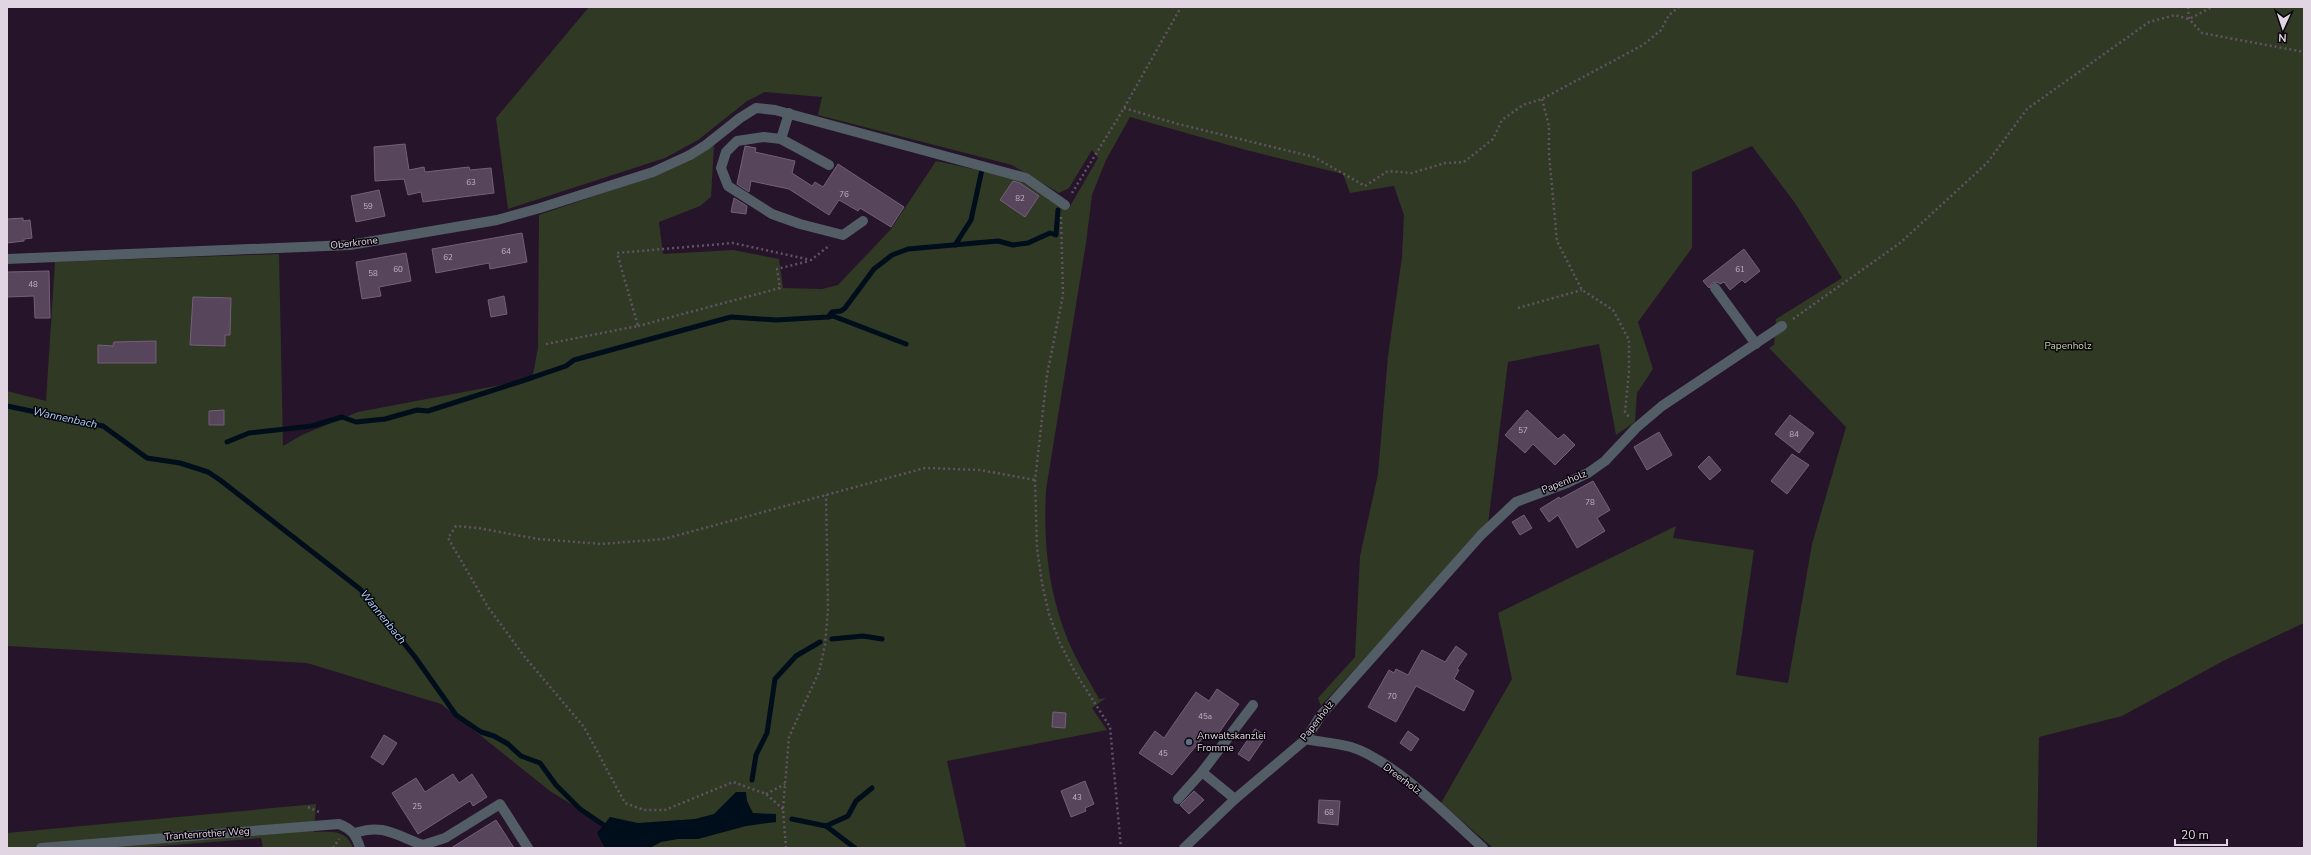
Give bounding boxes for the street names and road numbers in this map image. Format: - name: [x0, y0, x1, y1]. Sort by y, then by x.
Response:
- street label: Oberkrone: [330, 233, 378, 253]
- street label: Papenholz: [1540, 467, 1589, 497]
- street label: Papenholz: [1297, 698, 1337, 744]
- street label: Dreerholz: [1380, 760, 1424, 798]
- street label: Trantenrother Weg: [164, 824, 250, 844]

